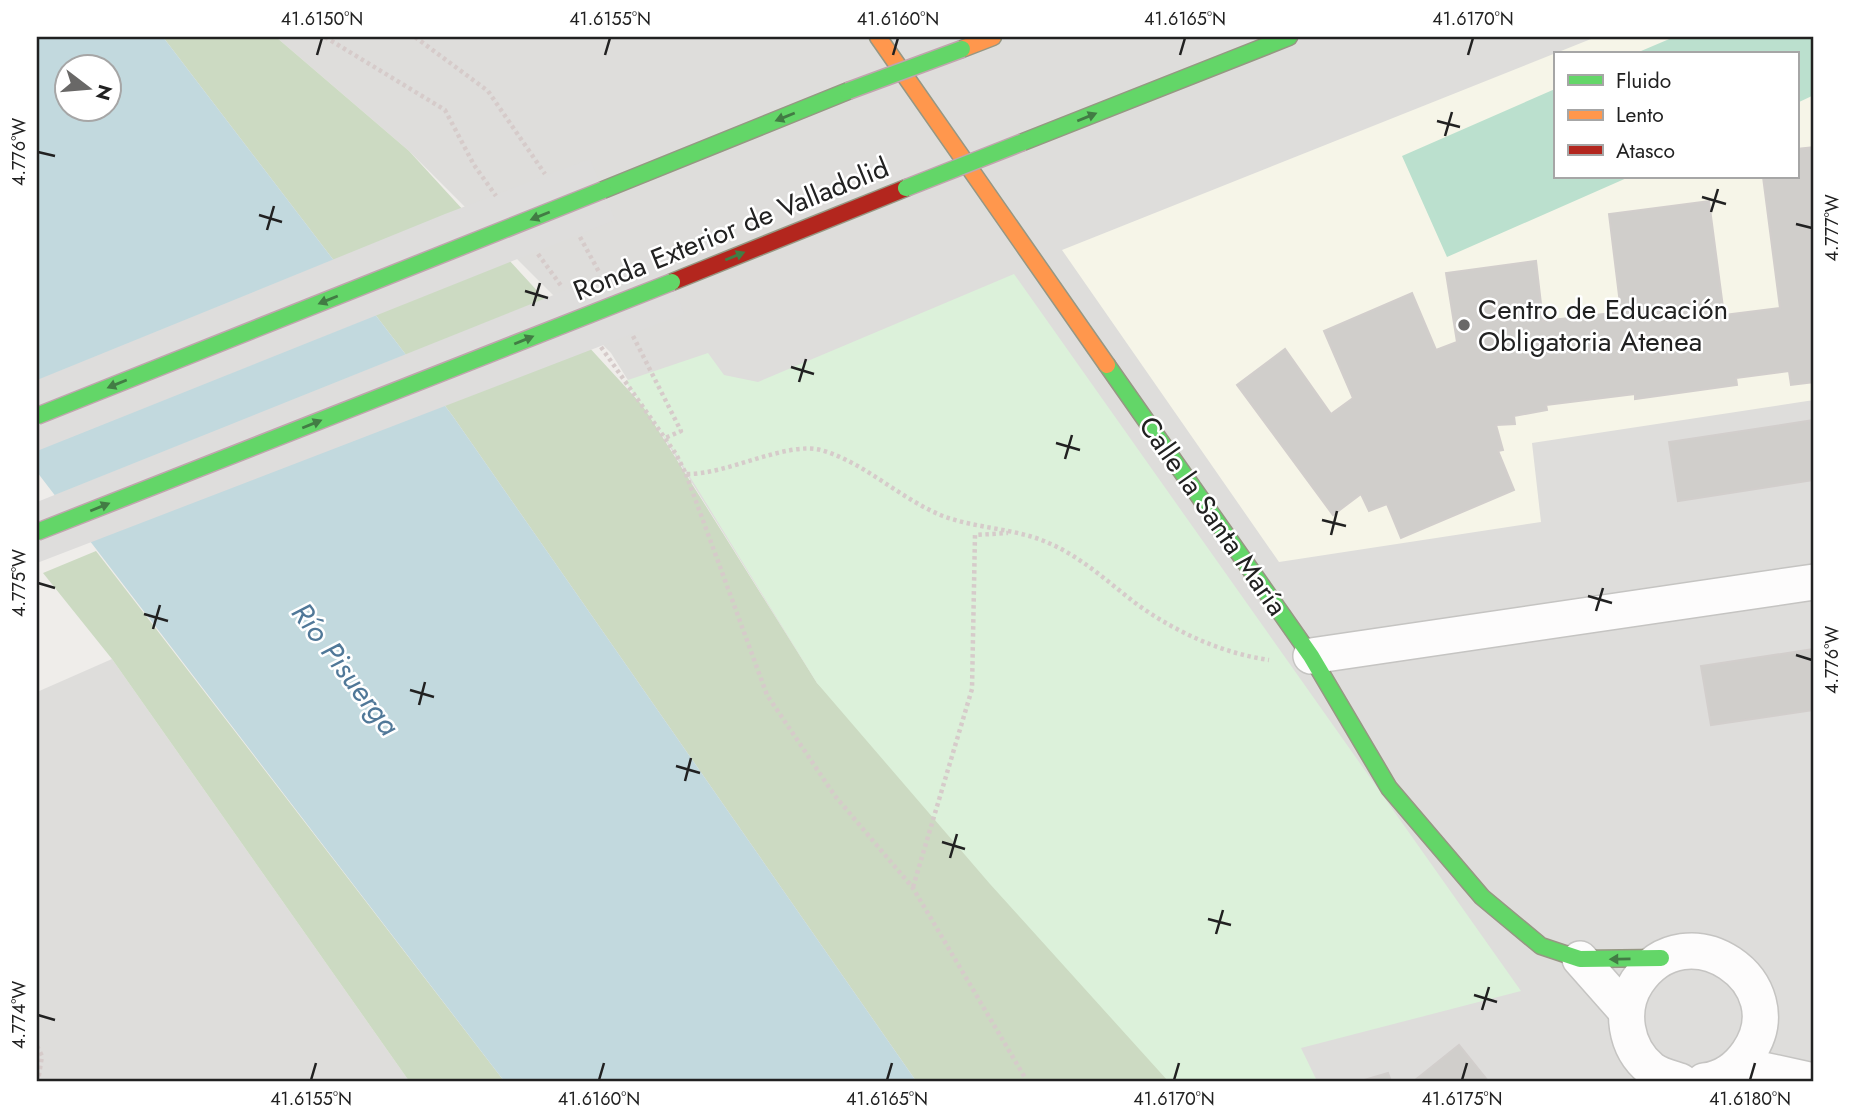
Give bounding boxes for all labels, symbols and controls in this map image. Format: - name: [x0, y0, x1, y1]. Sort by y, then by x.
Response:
- text: 41.6150°N: [281, 6, 363, 32]
- text: 41.6155°N: [569, 6, 651, 32]
- text: 41.6160°N: [857, 6, 939, 32]
- text: 41.6165°N: [1144, 6, 1226, 32]
- text: 41.6170°N: [1432, 6, 1514, 32]
- north arrow: [52, 52, 122, 122]
- legend: [1554, 52, 1798, 178]
- text: Fluido: [1616, 66, 1671, 96]
- text: N: [89, 82, 119, 104]
- text: Lento: [1616, 100, 1664, 130]
- one-way arrow: [775, 111, 795, 123]
- one-way arrow: [1076, 111, 1097, 122]
- text: 4.776°W: [6, 118, 32, 186]
- text: Atasco: [1616, 136, 1675, 166]
- street label: Ronda Exterior de Valladolid: [567, 147, 895, 311]
- text: 4.777°W: [1819, 194, 1845, 262]
- one-way arrow: [529, 210, 550, 221]
- one-way arrow: [725, 251, 746, 262]
- place label: Centro de Educación Obligatoria Atenea: [1478, 289, 1728, 362]
- one-way arrow: [318, 294, 339, 305]
- marker: Centro de Educación Obligatoria Atenea: [1456, 317, 1472, 333]
- one-way arrow: [513, 335, 534, 346]
- one-way arrow: [106, 379, 127, 390]
- street label: Calle la Santa María: [1129, 408, 1297, 624]
- one-way arrow: [302, 418, 323, 429]
- one-way arrow: [90, 502, 111, 513]
- text: 4.775°W: [6, 549, 32, 617]
- water label: Río Pisuerga: [282, 593, 411, 745]
- text: 4.776°W: [1819, 626, 1845, 694]
- one-way arrow: [1609, 953, 1631, 965]
- text: 4.774°W: [6, 981, 32, 1049]
- text: 41.6155°N: [270, 1086, 352, 1112]
- text: 41.6160°N: [558, 1086, 640, 1112]
- text: 41.6165°N: [846, 1086, 928, 1112]
- text: 41.6170°N: [1133, 1086, 1215, 1112]
- text: 41.6175°N: [1421, 1086, 1503, 1112]
- text: 41.6180°N: [1709, 1086, 1791, 1112]

